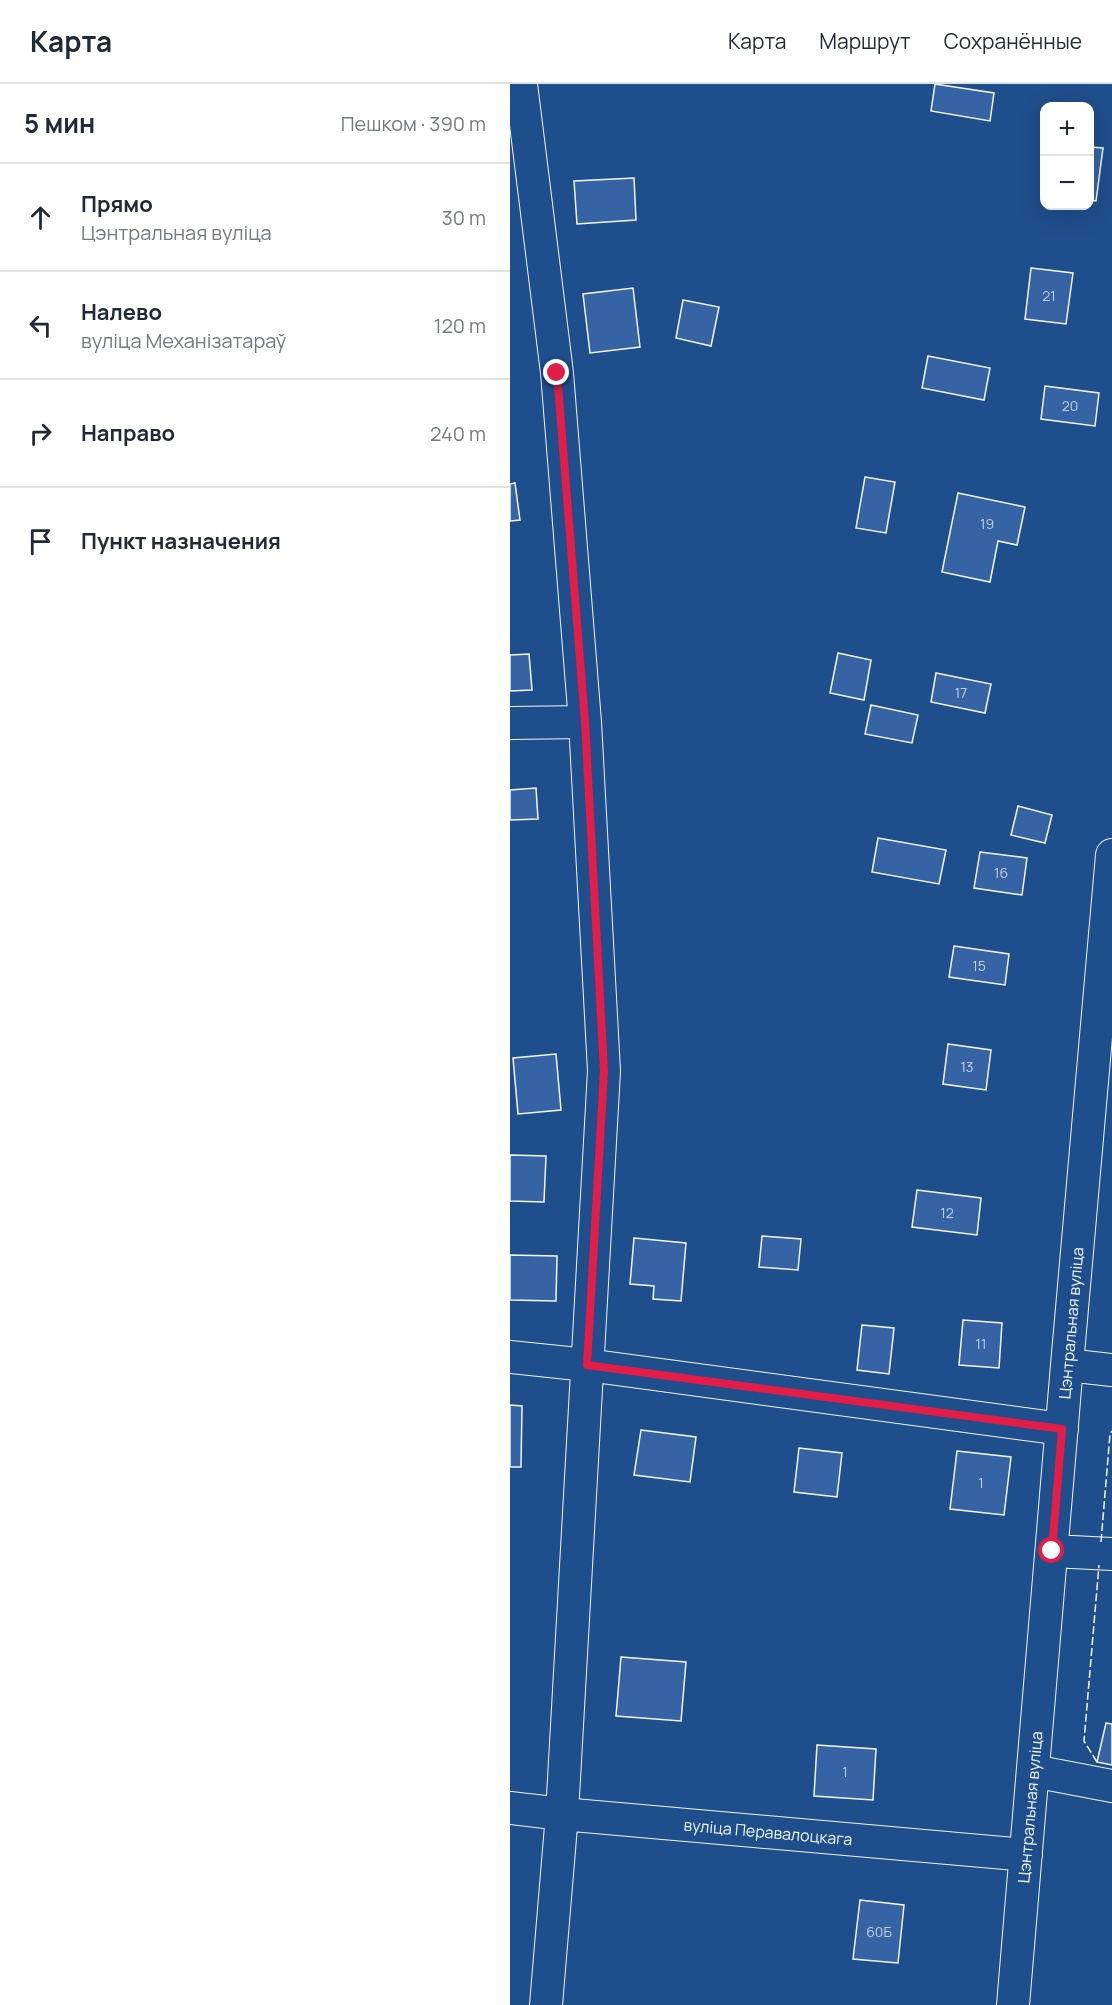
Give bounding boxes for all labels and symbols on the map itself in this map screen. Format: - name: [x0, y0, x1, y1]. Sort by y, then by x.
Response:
- house number: 21: [1042, 286, 1056, 305]
- route end: [543, 359, 569, 385]
- house number: 20: [1062, 396, 1078, 415]
- house number: 19: [980, 514, 994, 533]
- house number: 17: [955, 683, 967, 702]
- house number: 16: [994, 863, 1008, 882]
- house number: 15: [972, 956, 986, 975]
- house number: 13: [960, 1057, 974, 1076]
- house number: 12: [940, 1203, 954, 1222]
- street label: Цэнтральная вуліца: [1053, 1246, 1089, 1400]
- house number: 11: [976, 1334, 986, 1353]
- house number: 1: [978, 1473, 984, 1492]
- route start: [1038, 1537, 1064, 1563]
- street label: Цэнтральная вуліца: [1012, 1730, 1048, 1884]
- house number: 1: [842, 1762, 848, 1781]
- street label: вуліца Перавалоцкага: [683, 1814, 853, 1850]
- house number: 60Б: [866, 1922, 892, 1941]

